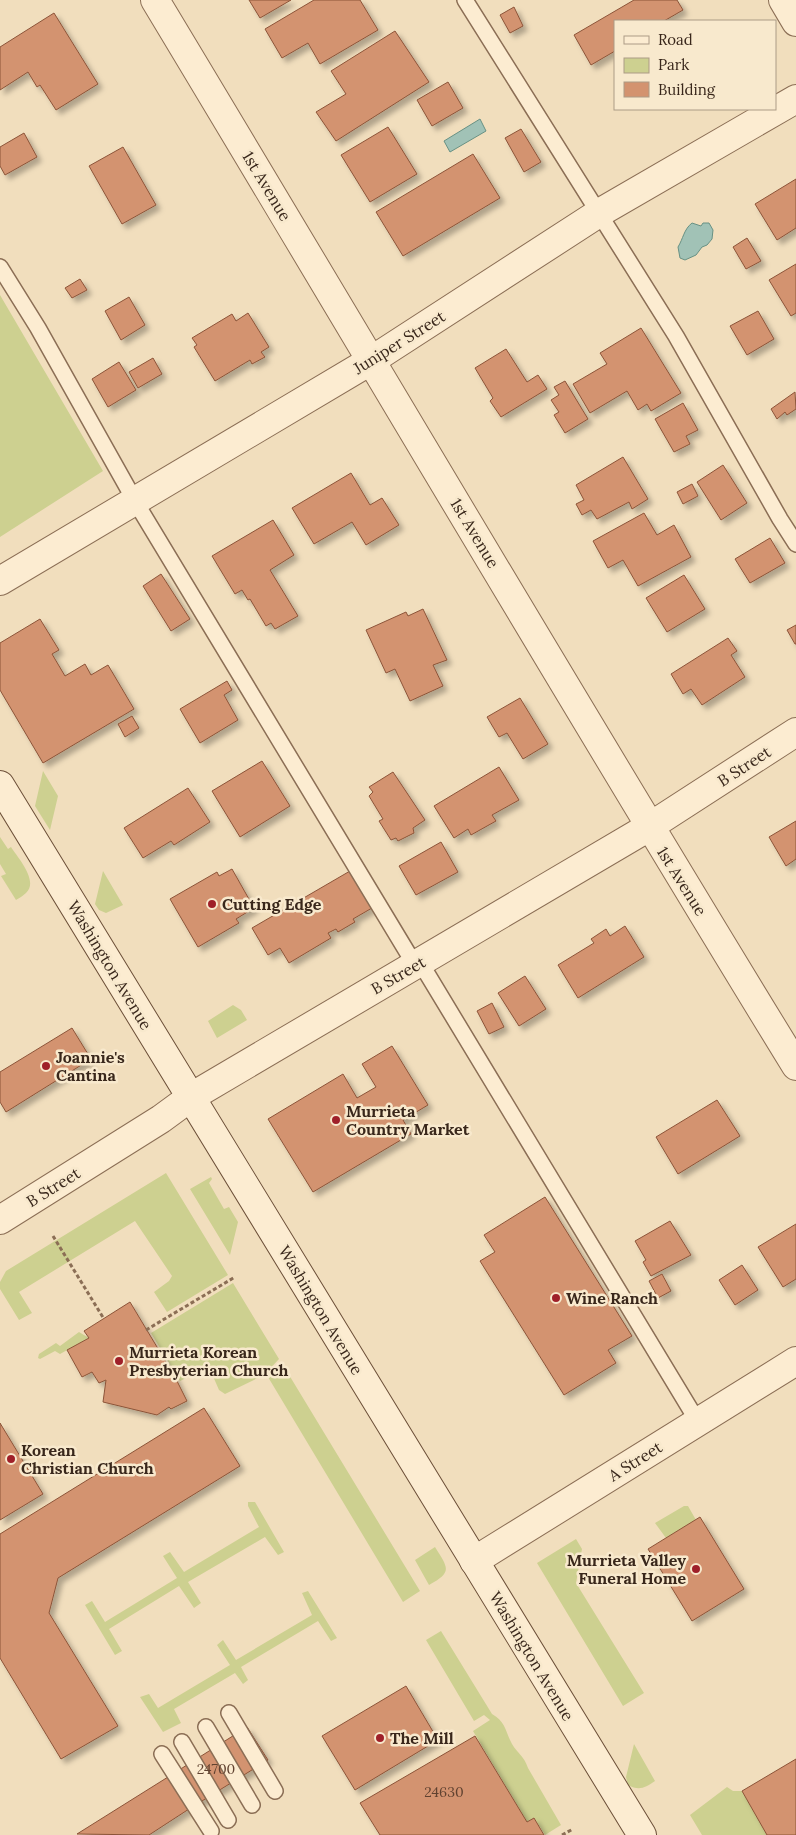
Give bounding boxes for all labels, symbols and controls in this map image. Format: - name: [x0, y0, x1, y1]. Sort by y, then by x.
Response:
- legend: [614, 20, 776, 110]
- text: Road: [658, 30, 693, 49]
- text: Park: [658, 55, 689, 74]
- text: Building: [658, 80, 716, 99]
- street label: 1st Avenue: [238, 147, 296, 225]
- street label: Juniper Street: [349, 305, 449, 379]
- street label: 1st Avenue: [446, 494, 504, 572]
- street label: B Street: [714, 741, 775, 791]
- street label: 1st Avenue: [653, 843, 711, 920]
- place label: Cutting Edge: [222, 894, 322, 914]
- street label: Washington Avenue: [63, 897, 157, 1034]
- marker: Cutting Edge: [206, 898, 218, 910]
- street label: B Street: [367, 951, 429, 999]
- place label: Joannie's Cantina: [56, 1047, 125, 1085]
- marker: Joannie's Cantina: [40, 1060, 52, 1072]
- place label: Murrieta Country Market: [346, 1101, 470, 1139]
- marker: Murrieta Country Market: [330, 1114, 342, 1126]
- street label: B Street: [22, 1162, 84, 1211]
- street label: Washington Avenue: [274, 1242, 368, 1379]
- place label: Wine Ranch: [566, 1288, 658, 1308]
- marker: Wine Ranch: [550, 1292, 562, 1304]
- place label: Murrieta Korean Presbyterian Church: [129, 1342, 289, 1380]
- marker: Murrieta Korean Presbyterian Church: [113, 1355, 125, 1367]
- street label: A Street: [604, 1436, 666, 1486]
- place label: Korean Christian Church: [21, 1440, 154, 1478]
- marker: Korean Christian Church: [5, 1453, 17, 1465]
- place label: Murrieta Valley Funeral Home: [567, 1550, 686, 1588]
- marker: Murrieta Valley Funeral Home: [690, 1563, 702, 1575]
- street label: Washington Avenue: [485, 1588, 579, 1725]
- place label: The Mill: [390, 1728, 454, 1748]
- marker: The Mill: [374, 1732, 386, 1744]
- house number: 24700: [197, 1760, 235, 1778]
- house number: 24630: [424, 1783, 464, 1801]

